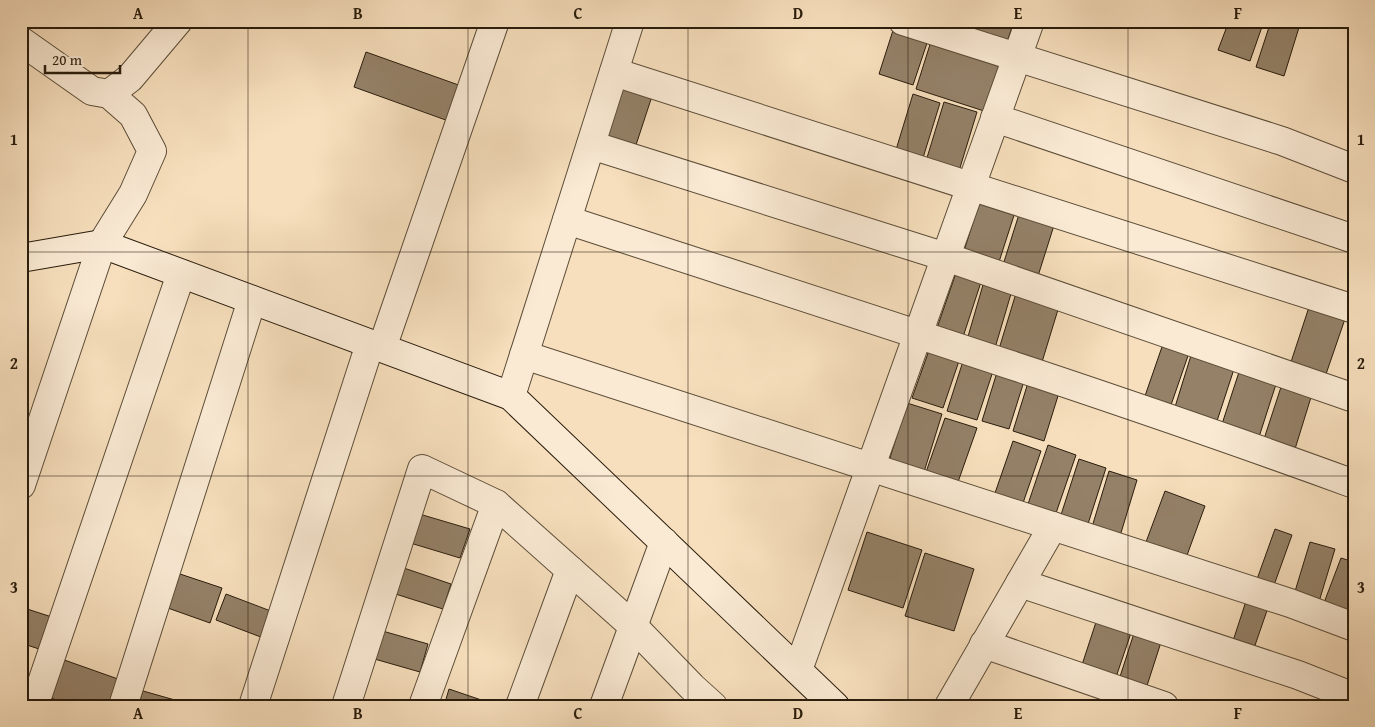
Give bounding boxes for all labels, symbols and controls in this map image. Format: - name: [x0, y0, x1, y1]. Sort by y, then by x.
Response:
- text: A: [133, 1, 144, 25]
- text: B: [353, 1, 363, 25]
- text: C: [573, 1, 583, 25]
- text: D: [793, 1, 803, 25]
- text: E: [1014, 1, 1023, 25]
- text: F: [1234, 1, 1242, 25]
- scale bar: [45, 42, 120, 74]
- text: 20 m: [52, 49, 83, 70]
- text: 1: [10, 127, 18, 151]
- text: 1: [1357, 127, 1365, 151]
- text: 2: [10, 351, 18, 375]
- text: 2: [1357, 351, 1365, 375]
- text: 3: [10, 575, 18, 599]
- text: 3: [1357, 575, 1365, 599]
- text: A: [133, 701, 144, 725]
- text: B: [353, 701, 363, 725]
- text: C: [573, 701, 583, 725]
- text: D: [793, 701, 803, 725]
- text: E: [1014, 701, 1023, 725]
- text: F: [1234, 701, 1242, 725]

